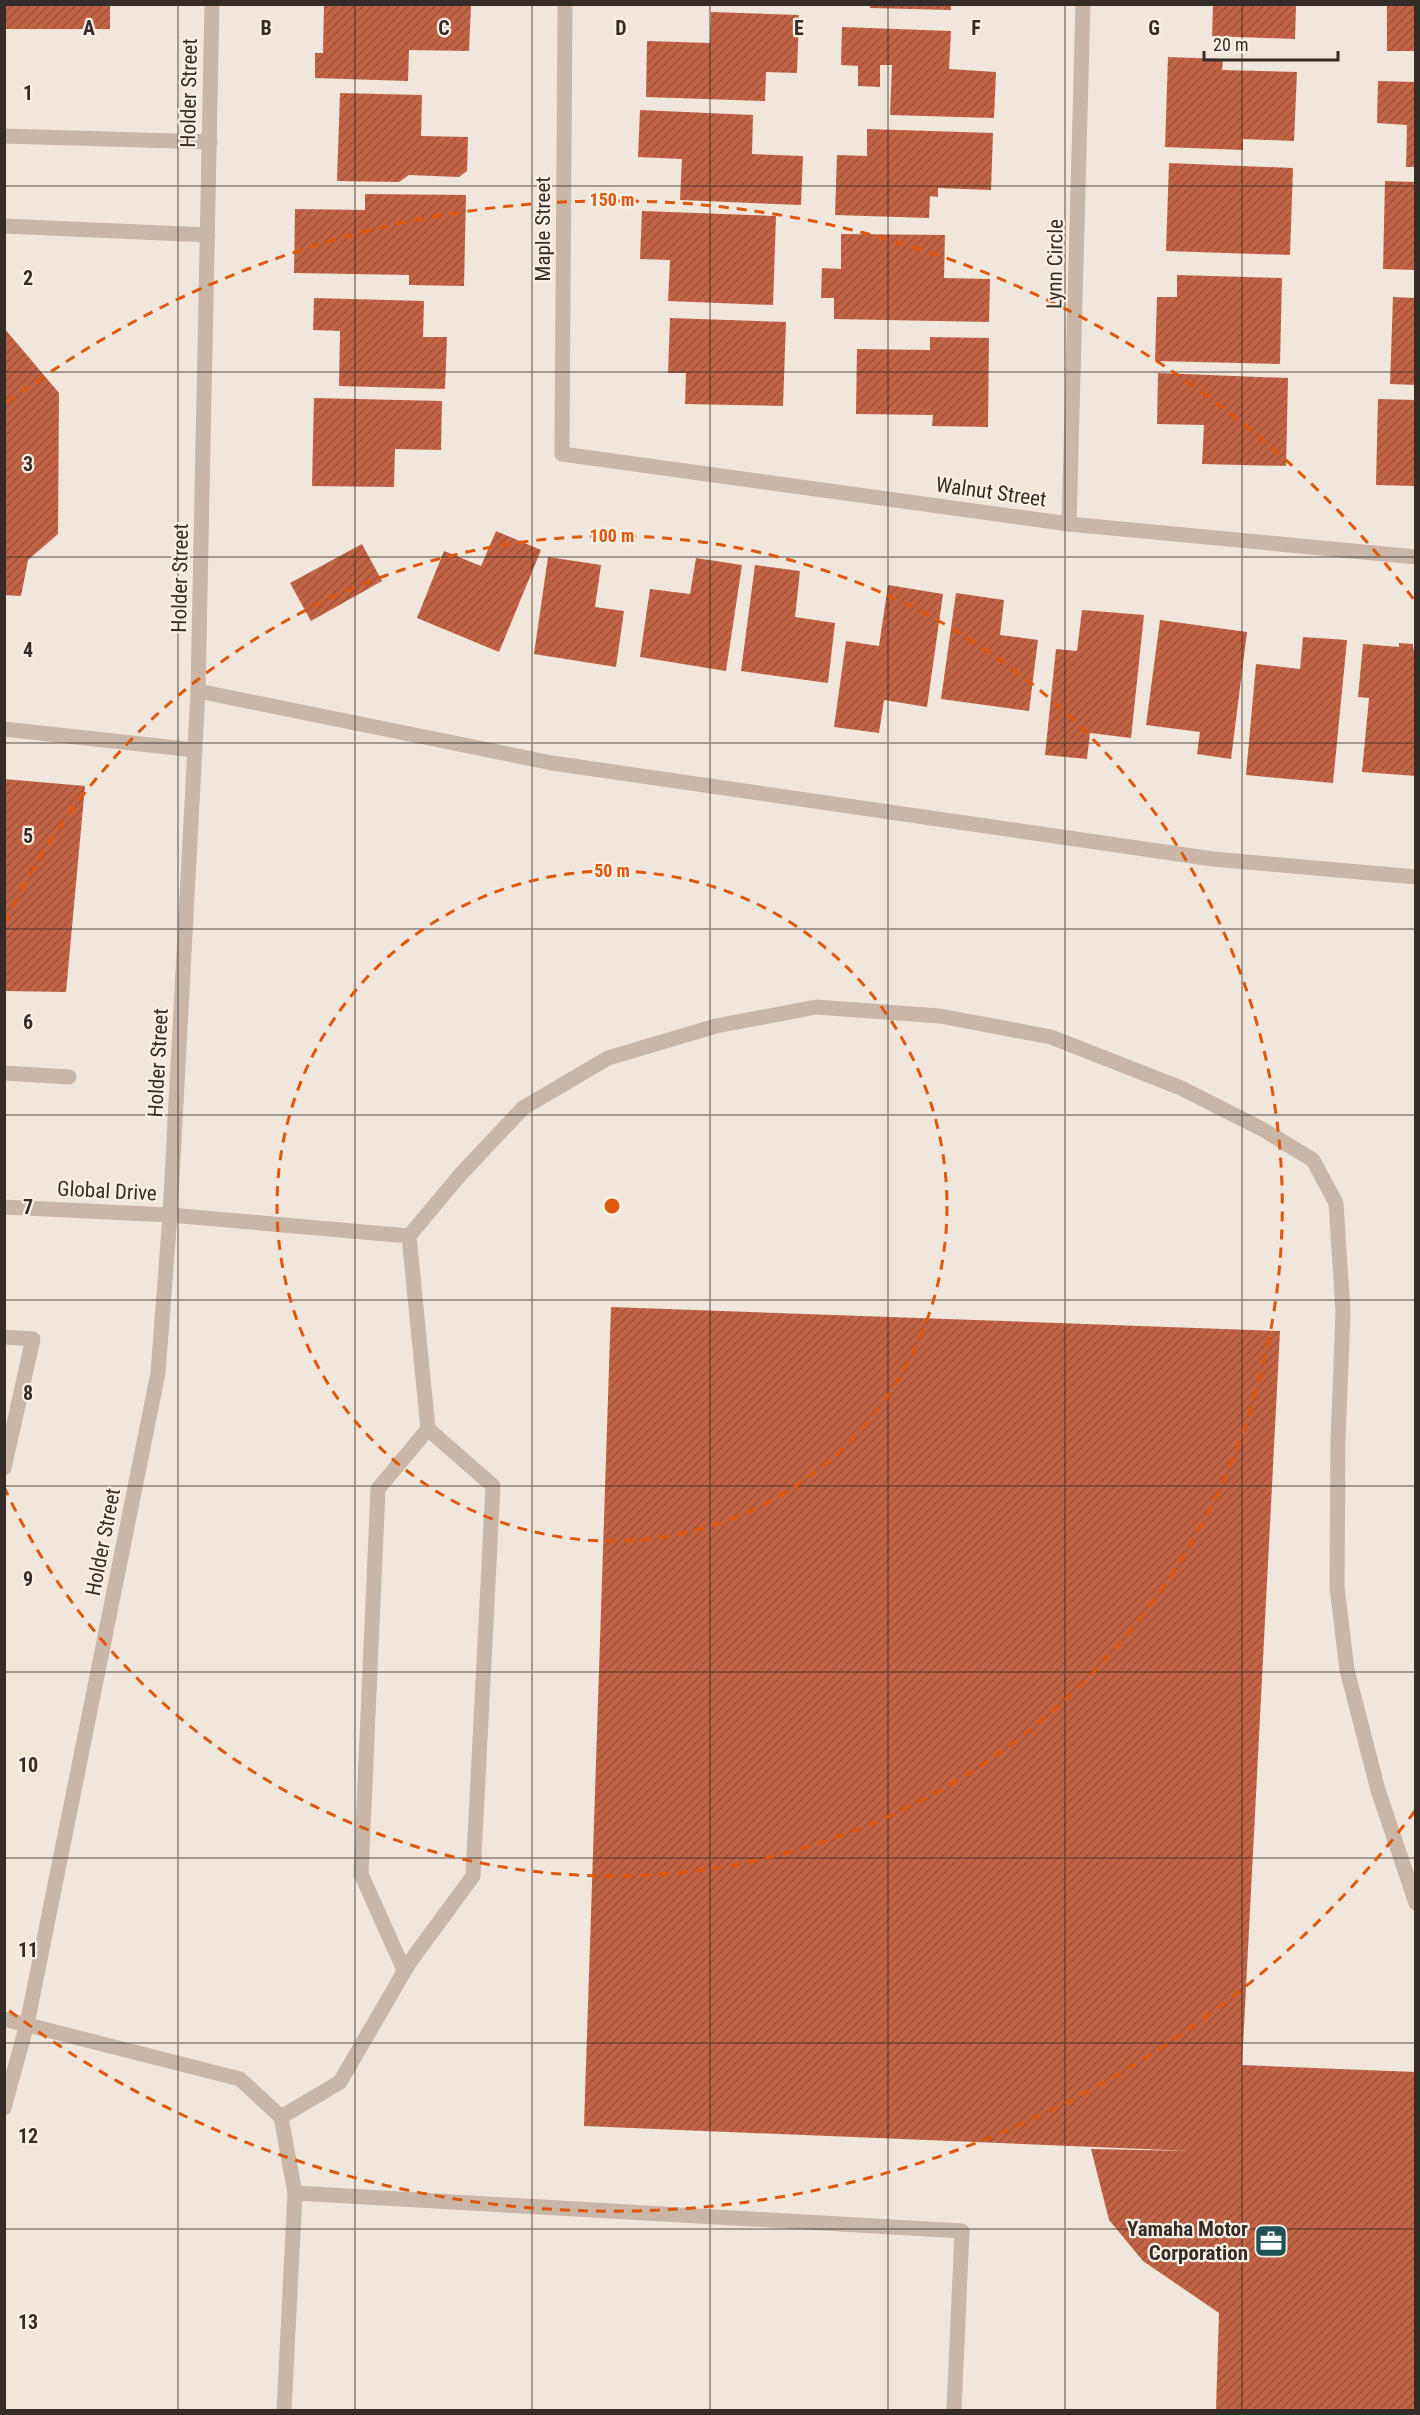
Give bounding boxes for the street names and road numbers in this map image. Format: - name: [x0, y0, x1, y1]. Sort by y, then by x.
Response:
- street label: Holder Street: [176, 38, 202, 148]
- street label: Maple Street: [531, 177, 555, 281]
- street label: Lynn Circle: [1042, 219, 1068, 309]
- street label: Walnut Street: [934, 472, 1048, 512]
- street label: Holder Street: [167, 523, 193, 633]
- street label: Holder Street: [143, 1008, 173, 1118]
- street label: Global Drive: [57, 1176, 158, 1206]
- street label: Holder Street: [81, 1486, 125, 1598]

